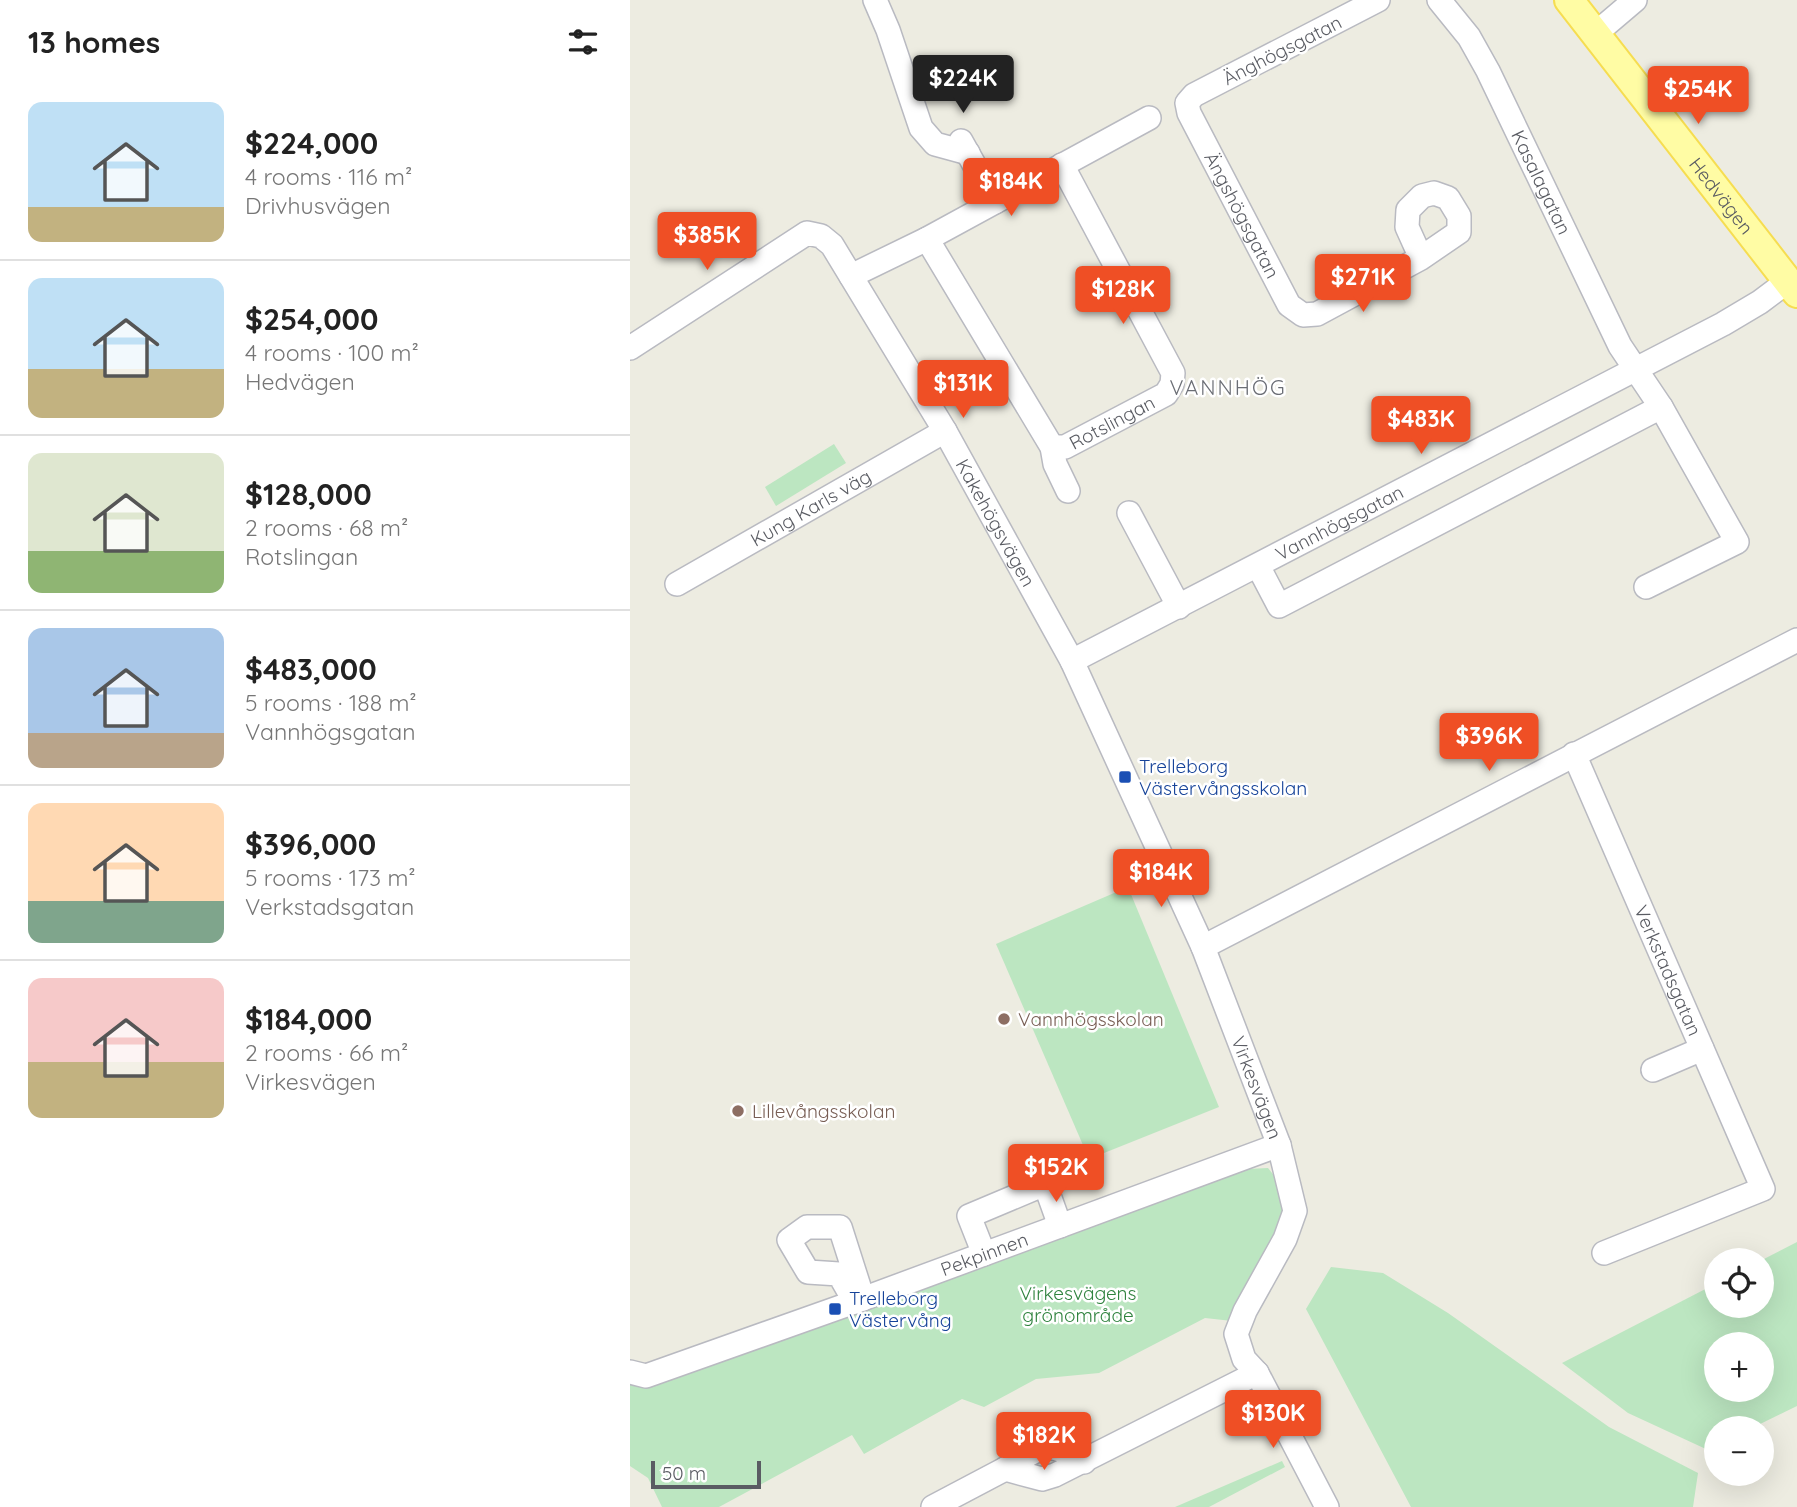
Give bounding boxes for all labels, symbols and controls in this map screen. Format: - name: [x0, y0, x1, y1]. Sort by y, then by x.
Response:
- street label: Änghögsgatan: [1219, 10, 1345, 90]
- text: 13 homes: [28, 23, 160, 61]
- icon: filters: [564, 23, 602, 61]
- pin: $224K: [914, 55, 1012, 115]
- text: $224K: [929, 63, 997, 92]
- pin: $254K: [1649, 66, 1747, 126]
- text: $254K: [1664, 74, 1732, 103]
- text: $224,000: [245, 124, 378, 162]
- street label: Kasalagatan: [1506, 126, 1577, 238]
- icon: home: [84, 130, 168, 214]
- street label: Ängshögsgatan: [1199, 148, 1285, 282]
- street label: Hedvägen: [1684, 153, 1759, 239]
- pin: $184K: [962, 158, 1060, 218]
- text: 4 rooms · 116 m²: [245, 162, 412, 191]
- text: $184K: [979, 166, 1043, 195]
- text: Drivhusvägen: [245, 191, 391, 220]
- pin: $385K: [658, 212, 756, 272]
- text: $385K: [674, 220, 741, 249]
- pin: $271K: [1314, 254, 1412, 314]
- text: $271K: [1331, 262, 1395, 291]
- pin: $128K: [1074, 266, 1172, 326]
- text: $128K: [1091, 274, 1155, 303]
- text: $254,000: [245, 300, 378, 338]
- icon: home: [84, 306, 168, 390]
- text: 4 rooms · 100 m²: [245, 338, 419, 367]
- pin: $131K: [914, 360, 1012, 420]
- text: Hedvägen: [245, 367, 355, 396]
- text: $131K: [933, 368, 993, 397]
- district label: VANNHÖG: [1169, 374, 1287, 400]
- street label: Rotslingan: [1065, 390, 1159, 455]
- pin: $483K: [1372, 396, 1470, 456]
- text: $483K: [1387, 404, 1455, 433]
- street label: Kakehögsvägen: [951, 455, 1041, 591]
- street label: Kung Karls väg: [746, 464, 875, 552]
- text: $128,000: [245, 475, 372, 513]
- street label: Vannhögsgatan: [1271, 480, 1407, 566]
- icon: home: [84, 481, 168, 565]
- text: 2 rooms · 68 m²: [245, 513, 408, 542]
- text: Rotslingan: [245, 542, 358, 571]
- text: $483,000: [245, 650, 377, 688]
- icon: home: [84, 656, 168, 740]
- text: 5 rooms · 188 m²: [245, 688, 417, 717]
- pin: $396K: [1440, 714, 1538, 773]
- text: Vannhögsgatan: [245, 717, 416, 746]
- text: $396K: [1456, 721, 1522, 750]
- place label: Trelleborg Västervångsskolan: [1139, 754, 1307, 800]
- marker: Trelleborg Västervångsskolan: [1117, 769, 1133, 785]
- text: $396,000: [245, 825, 376, 863]
- icon: home: [84, 831, 168, 915]
- pin: $184K: [1112, 850, 1210, 909]
- text: $184K: [1129, 857, 1193, 886]
- text: 5 rooms · 173 m²: [245, 863, 416, 892]
- text: Verkstadsgatan: [245, 892, 414, 921]
- street label: Verkstadsgatan: [1629, 902, 1707, 1039]
- text: $184,000: [245, 1000, 372, 1038]
- icon: home: [84, 1006, 168, 1090]
- place label: Vannhögsskolan: [1018, 1007, 1164, 1031]
- marker: Vannhögsskolan: [996, 1011, 1012, 1027]
- street label: Virkesvägen: [1226, 1033, 1288, 1142]
- text: 2 rooms · 66 m²: [245, 1038, 408, 1067]
- text: Virkesvägen: [245, 1067, 376, 1096]
- place label: Lillevångsskolan: [752, 1099, 895, 1123]
- marker: Lillevångsskolan: [730, 1103, 746, 1119]
- pin: $152K: [1007, 1144, 1105, 1204]
- text: $152K: [1024, 1152, 1088, 1181]
- street label: Pekpinnen: [937, 1227, 1031, 1281]
- map controls: [1704, 1248, 1774, 1486]
- button: locate: [1704, 1248, 1774, 1318]
- park label: Virkesvägens grönområde: [1019, 1281, 1137, 1327]
- place label: Trelleborg Västervång: [849, 1286, 952, 1332]
- marker: Trelleborg Västervång: [827, 1301, 843, 1317]
- button: +: [1704, 1332, 1774, 1402]
- pin: $130K: [1224, 1390, 1322, 1450]
- text: $130K: [1241, 1398, 1305, 1427]
- pin: $182K: [995, 1412, 1093, 1472]
- button: −: [1704, 1416, 1774, 1486]
- text: $182K: [1012, 1420, 1076, 1449]
- scale bar: [651, 1458, 761, 1490]
- text: 50 m: [662, 1461, 706, 1485]

